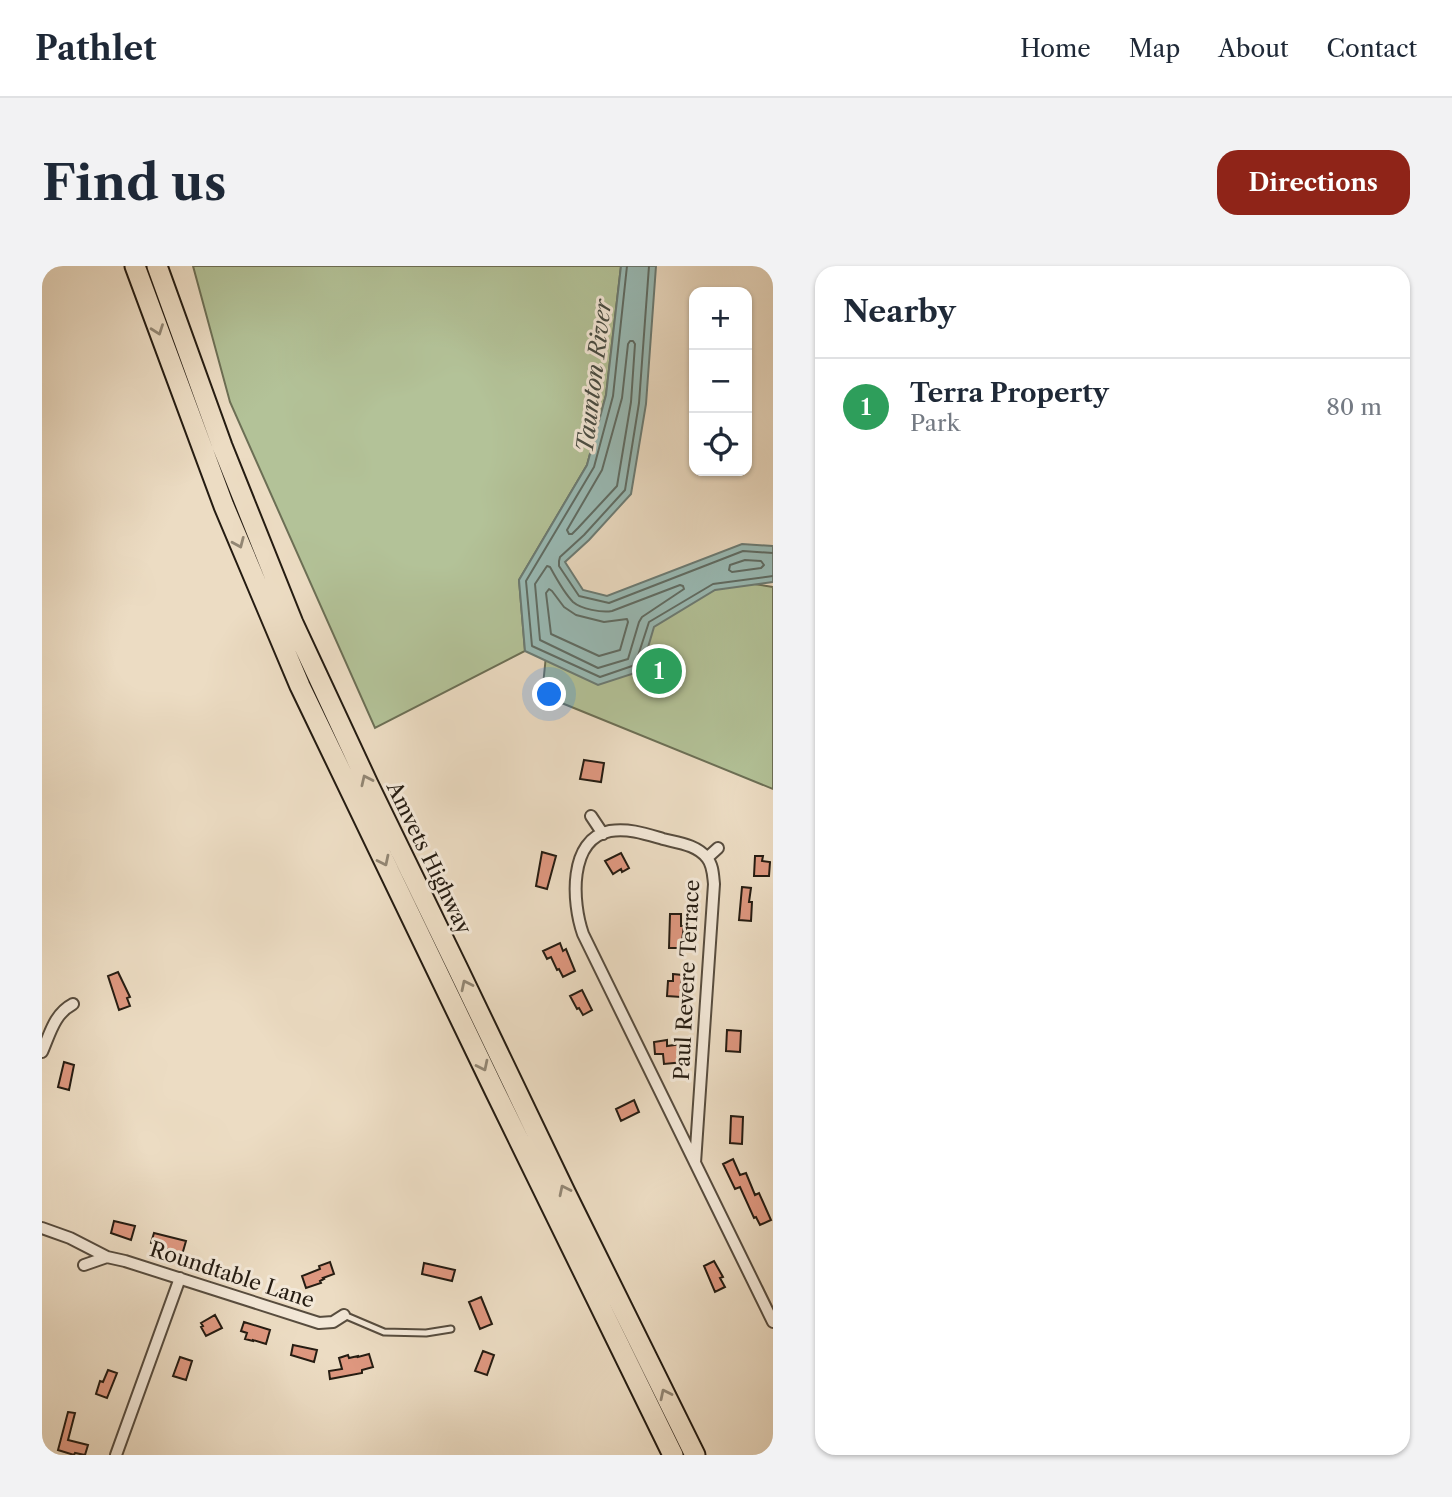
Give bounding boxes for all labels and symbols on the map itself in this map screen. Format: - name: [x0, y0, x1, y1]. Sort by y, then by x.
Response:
- water label: Taunton River: [571, 297, 617, 454]
- one-way arrow: [150, 324, 164, 336]
- one-way arrow: [231, 536, 245, 548]
- pin: 1: [636, 645, 682, 697]
- your location: [532, 677, 566, 711]
- one-way arrow: [360, 775, 374, 787]
- street label: Amvets Highway: [381, 777, 477, 938]
- one-way arrow: [376, 854, 390, 866]
- street label: Paul Revere Terrace: [669, 879, 704, 1081]
- one-way arrow: [460, 979, 474, 992]
- one-way arrow: [475, 1059, 489, 1071]
- one-way arrow: [558, 1185, 572, 1197]
- street label: Roundtable Lane: [147, 1236, 318, 1313]
- one-way arrow: [660, 1389, 674, 1401]

